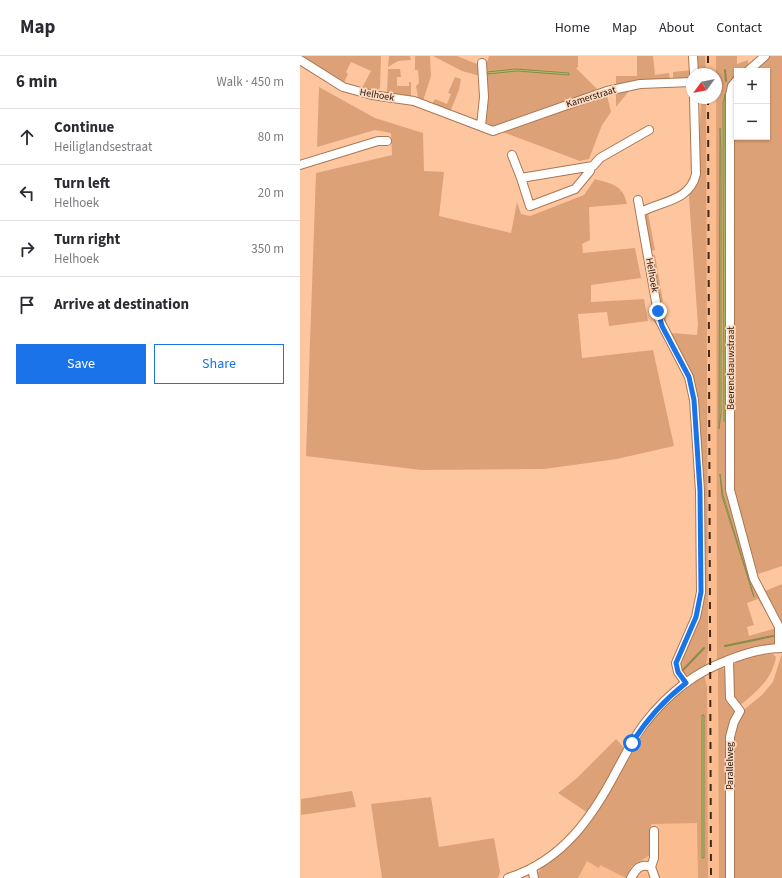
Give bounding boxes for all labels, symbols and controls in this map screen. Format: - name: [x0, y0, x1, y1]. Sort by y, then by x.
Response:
- text: Map: [20, 14, 55, 41]
- text: Home: [555, 18, 590, 38]
- text: Map: [612, 18, 637, 38]
- text: About: [659, 18, 694, 38]
- text: Contact: [716, 18, 762, 38]
- north arrow: [686, 68, 722, 104]
- map controls: [734, 68, 770, 140]
- button: +: [734, 68, 770, 104]
- text: 6 min: [16, 70, 57, 94]
- text: Walk · 450 m: [216, 73, 284, 91]
- street label: Kamerstraat: [564, 83, 618, 111]
- street label: Helhoek: [359, 85, 395, 105]
- button: −: [734, 104, 770, 140]
- text: Continue: [54, 117, 114, 138]
- icon: ahead: [16, 126, 38, 148]
- text: 80 m: [258, 128, 284, 146]
- text: Heiliglandsestraat: [54, 138, 152, 156]
- text: Turn left: [54, 173, 110, 194]
- icon: left: [16, 182, 38, 204]
- text: 20 m: [258, 184, 284, 202]
- text: Helhoek: [54, 194, 99, 212]
- text: Turn right: [54, 229, 120, 250]
- icon: right: [16, 238, 38, 260]
- text: 350 m: [251, 240, 284, 258]
- text: Helhoek: [54, 250, 99, 268]
- street label: Helhoek: [642, 257, 662, 293]
- icon: arrive: [16, 294, 38, 316]
- text: Arrive at destination: [54, 294, 189, 315]
- route end: [649, 302, 667, 320]
- street label: Beerenclaauwstraat: [724, 326, 738, 410]
- button: Save: [16, 344, 146, 384]
- button: Share: [154, 344, 284, 384]
- route start: [623, 734, 641, 752]
- street label: Parallelweg: [723, 742, 737, 790]

